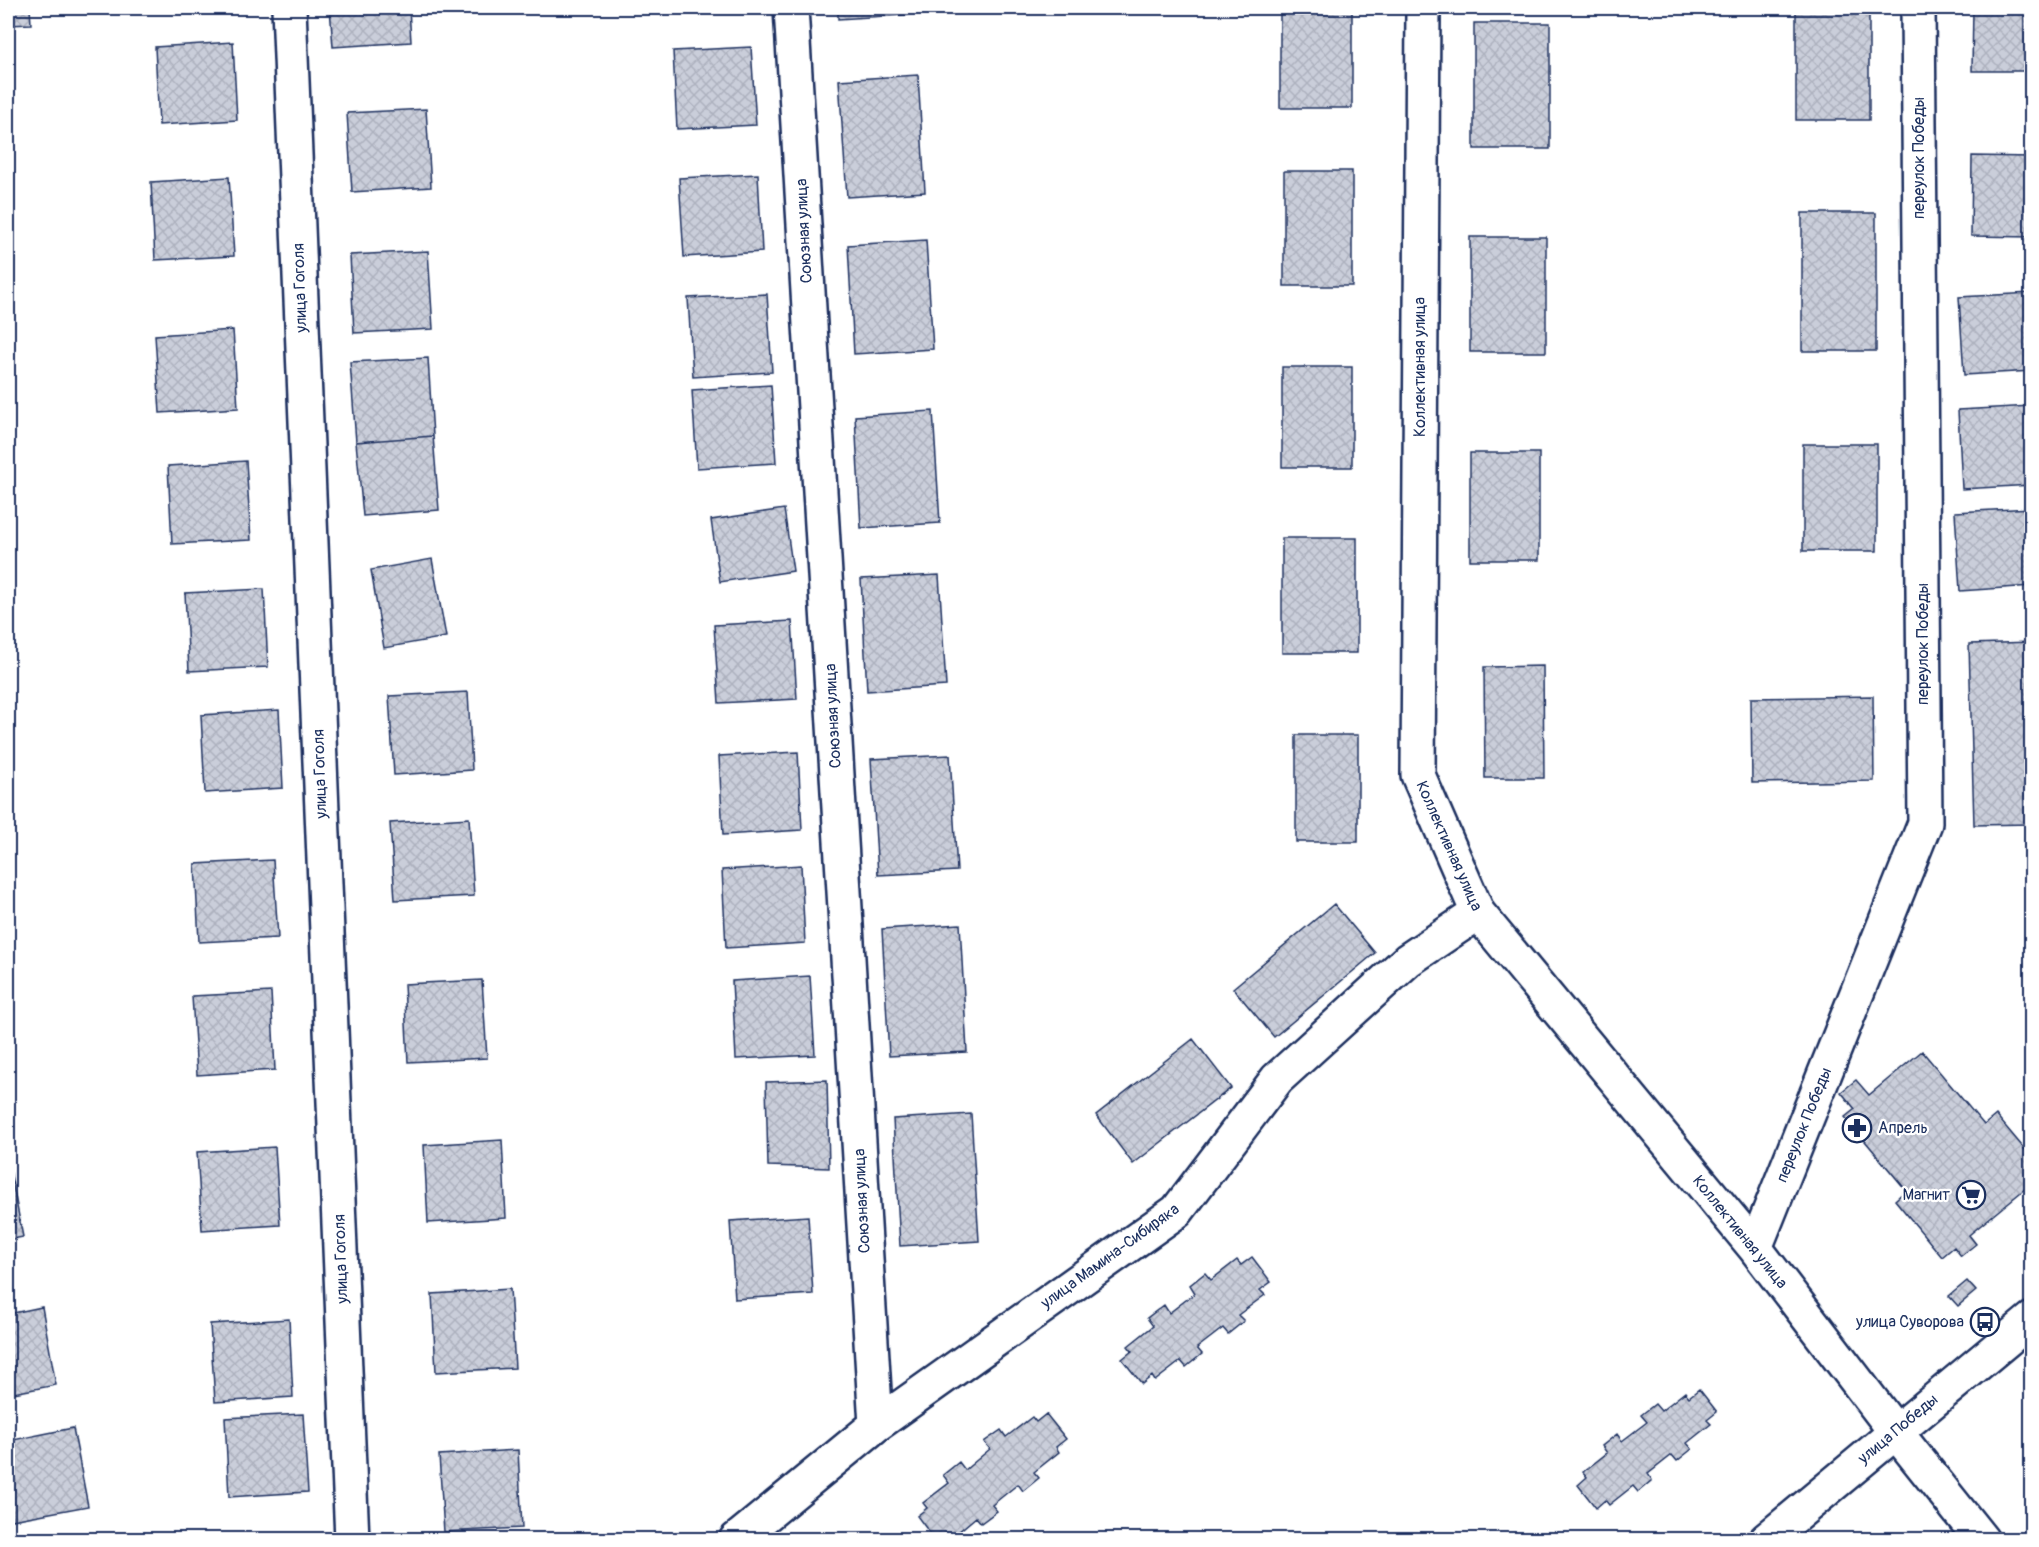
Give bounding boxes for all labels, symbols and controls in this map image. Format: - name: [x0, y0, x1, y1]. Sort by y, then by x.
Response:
- street label: переулок Победы: [1909, 97, 1929, 219]
- street label: Союзная улица: [791, 178, 817, 284]
- street label: улица Гоголя: [288, 243, 312, 334]
- street label: Коллективная улица: [1410, 297, 1430, 437]
- street label: переулок Победы: [1913, 583, 1933, 705]
- street label: Союзная улица: [820, 663, 846, 769]
- street label: улица Гоголя: [308, 729, 332, 820]
- street label: Коллективная улица: [1411, 778, 1487, 914]
- street label: переулок Победы: [1772, 1065, 1836, 1185]
- pharmacy icon: Апрель: [1841, 1112, 1873, 1144]
- place label: Апрель: [1878, 1118, 1928, 1138]
- street label: Союзная улица: [849, 1148, 875, 1254]
- street label: Коллективная улица: [1688, 1171, 1792, 1293]
- supermarket icon: Магнит: [1955, 1179, 1987, 1211]
- place label: Магнит: [1902, 1185, 1950, 1205]
- street label: улица Мамина-Сибиряка: [1036, 1199, 1183, 1314]
- street label: улица Гоголя: [329, 1214, 353, 1305]
- bus stop icon: улица Суворова: [1969, 1306, 2001, 1338]
- place label: улица Суворова: [1855, 1312, 1964, 1332]
- street label: улица Победы: [1853, 1390, 1942, 1469]

